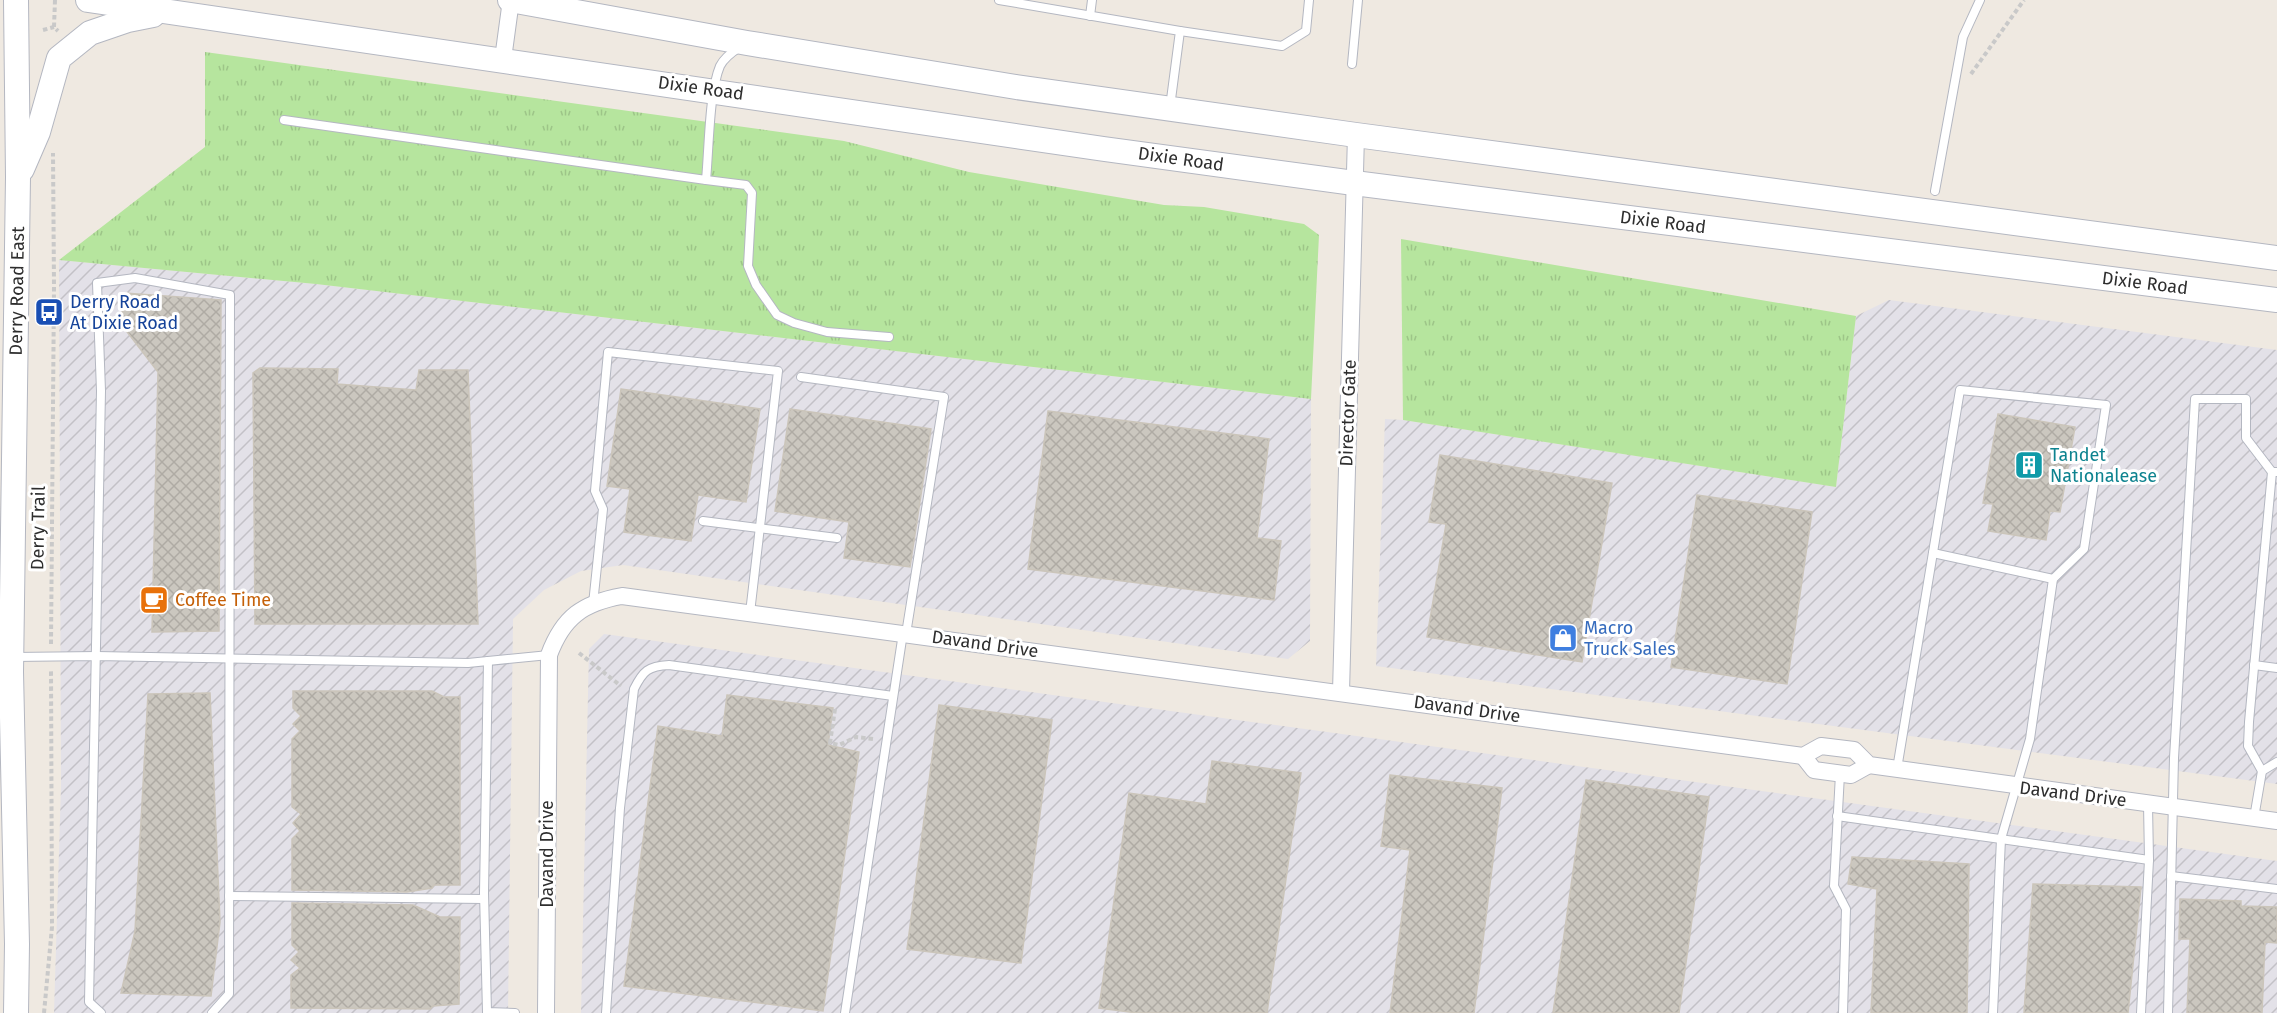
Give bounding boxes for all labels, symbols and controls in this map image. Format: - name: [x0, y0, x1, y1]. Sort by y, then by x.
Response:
- street label: Dixie Road: [657, 71, 745, 105]
- street label: Dixie Road: [1137, 142, 1225, 176]
- street label: Dixie Road: [1619, 206, 1707, 238]
- street label: Derry Road East: [5, 226, 29, 356]
- street label: Dixie Road: [2101, 267, 2189, 299]
- place label: Derry Road At Dixie Road: [70, 291, 178, 334]
- bus stop icon: Derry Road At Dixie Road: [33, 296, 65, 328]
- street label: Director Gate: [1335, 359, 1361, 467]
- place label: Tandet Nationalease: [2050, 444, 2157, 487]
- building icon: Tandet Nationalease: [2013, 449, 2045, 481]
- street label: Derry Trail: [26, 486, 50, 570]
- cafe icon: Coffee Time: [138, 584, 170, 616]
- place label: Coffee Time: [175, 589, 271, 611]
- place label: Macro Truck Sales: [1584, 617, 1676, 660]
- shop icon: Macro Truck Sales: [1547, 622, 1579, 654]
- street label: Davand Drive: [930, 626, 1040, 662]
- street label: Davand Drive: [1412, 691, 1522, 727]
- street label: Davand Drive: [2018, 777, 2128, 811]
- street label: Davand Drive: [536, 800, 558, 908]

